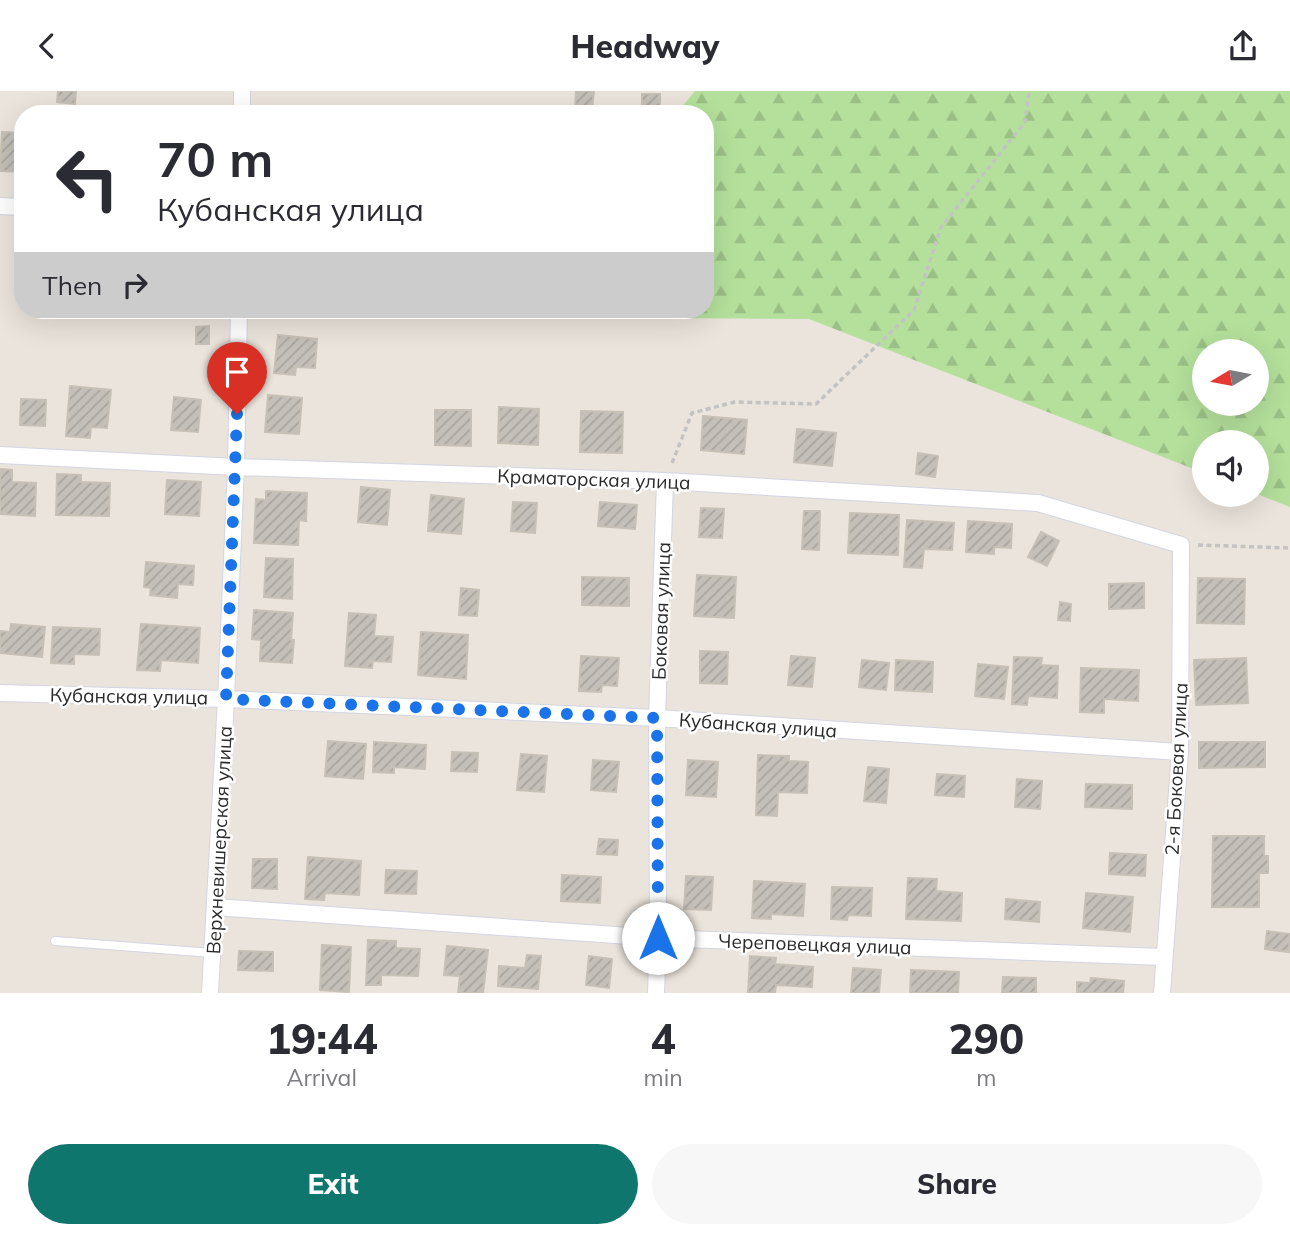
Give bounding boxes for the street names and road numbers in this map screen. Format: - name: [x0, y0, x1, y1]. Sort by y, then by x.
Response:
- street label: Краматорская улица: [497, 464, 691, 494]
- street label: Боковая улица: [647, 542, 675, 680]
- street label: 2-я Боковая улица: [1159, 682, 1193, 856]
- street label: Кубанская улица: [50, 683, 208, 709]
- street label: Кубанская улица: [678, 708, 838, 742]
- street label: Верхневишерская улица: [201, 725, 237, 955]
- street label: Череповецкая улица: [718, 929, 912, 959]

